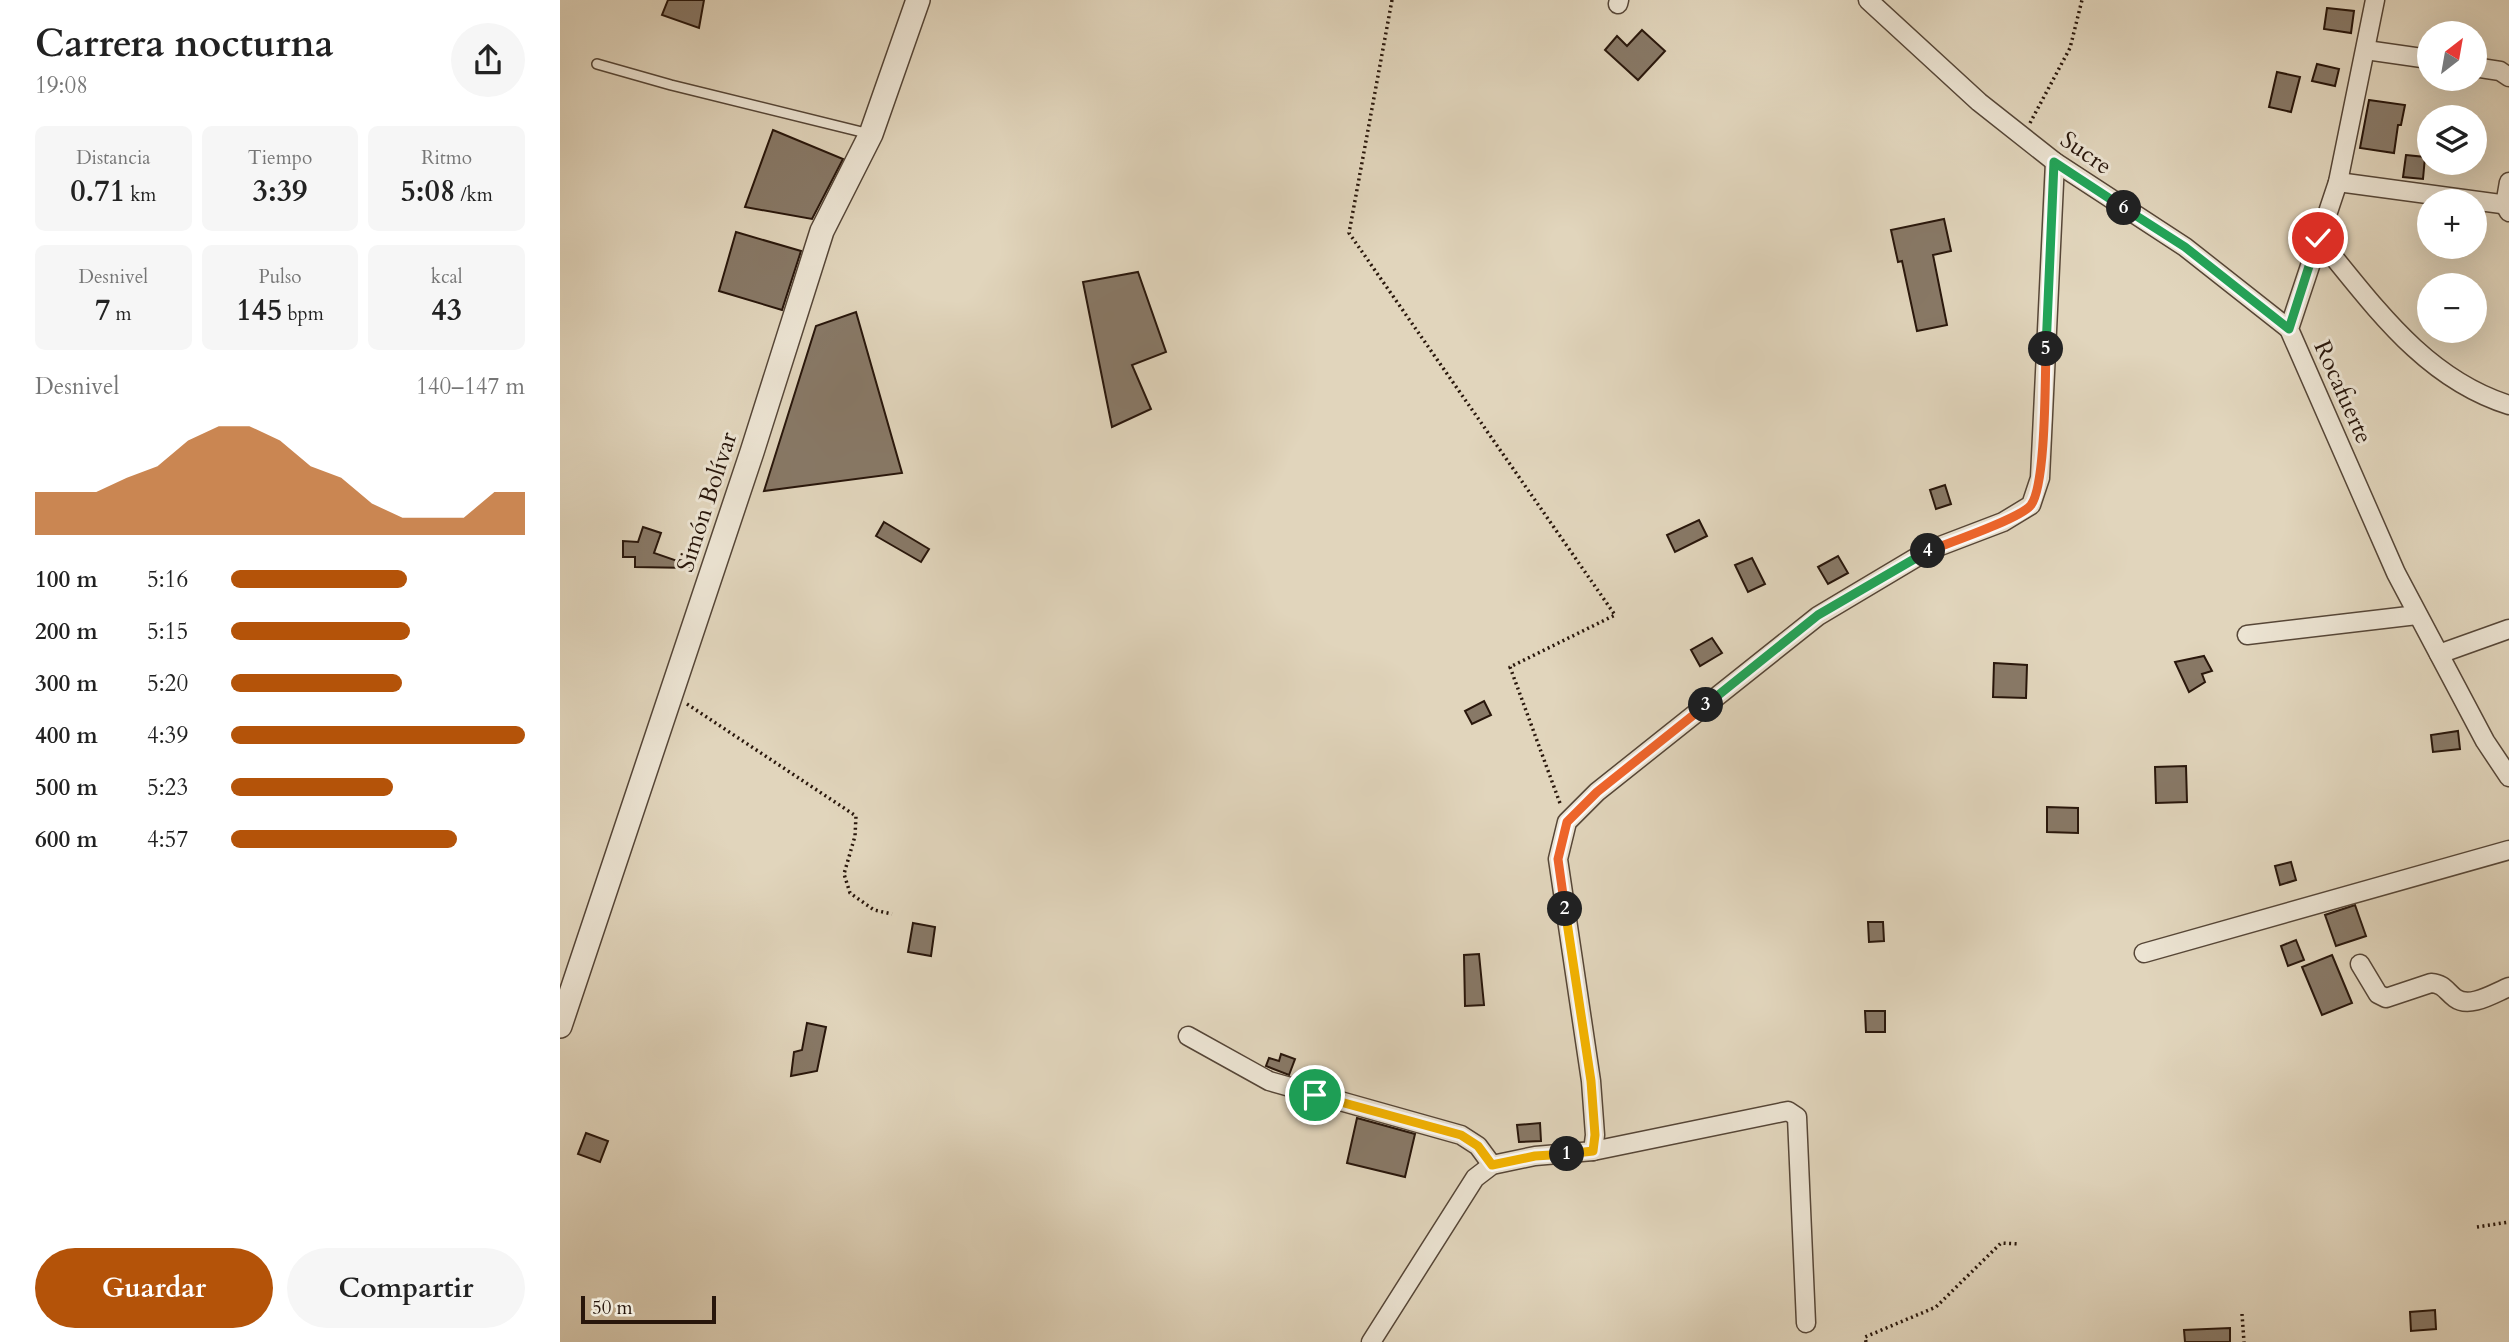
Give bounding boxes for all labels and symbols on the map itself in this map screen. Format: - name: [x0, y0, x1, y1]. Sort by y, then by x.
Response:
- north arrow: [2417, 21, 2487, 91]
- street label: Sucre: [2054, 123, 2118, 183]
- pin: 6: [2106, 190, 2142, 226]
- pin: [2288, 208, 2348, 268]
- pin: 5: [2028, 332, 2064, 366]
- street label: Rocafuerte: [2306, 335, 2380, 449]
- street label: Simón Bolívar: [669, 427, 745, 576]
- pin: 4: [1910, 534, 1946, 568]
- pin: 3: [1688, 688, 1724, 722]
- pin: 2: [1548, 892, 1583, 926]
- pin: [1285, 1065, 1345, 1125]
- pin: 1: [1550, 1136, 1584, 1172]
- scale bar: [581, 1293, 716, 1325]

